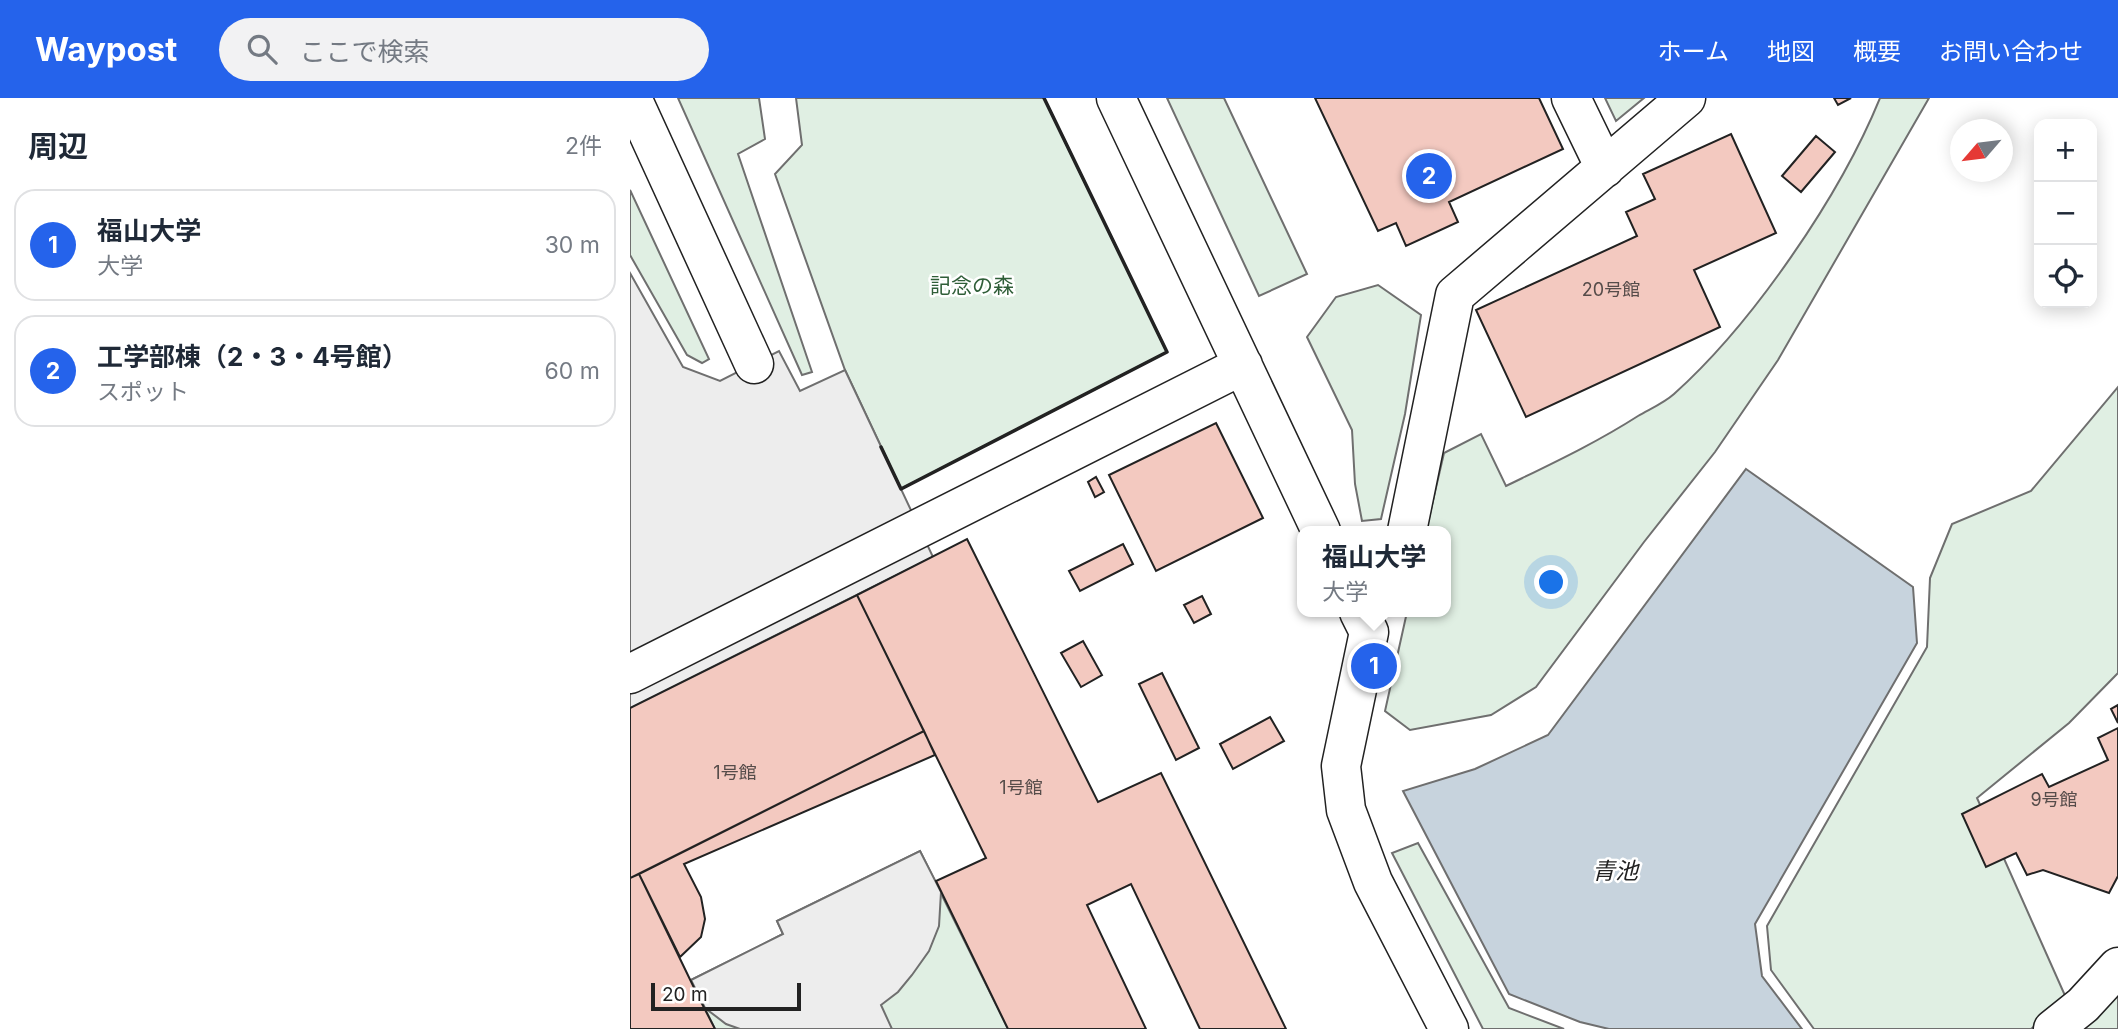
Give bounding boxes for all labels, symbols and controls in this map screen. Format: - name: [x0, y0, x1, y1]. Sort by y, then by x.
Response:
- search box: [219, 18, 709, 81]
- text: Waypost: [35, 29, 177, 69]
- icon: search: [243, 30, 281, 68]
- text: ここで検索: [299, 36, 429, 67]
- text: ホーム: [1658, 37, 1729, 66]
- text: 地図: [1767, 37, 1815, 66]
- text: 概要: [1853, 37, 1901, 66]
- text: お問い合わせ: [1939, 37, 2083, 66]
- north arrow: [1950, 119, 2013, 182]
- map controls: [2034, 119, 2097, 308]
- button: +: [2034, 119, 2097, 182]
- text: 周辺: [28, 128, 88, 164]
- text: 2件: [565, 132, 602, 160]
- pin: 2: [1406, 150, 1452, 202]
- button: −: [2034, 182, 2097, 245]
- text: 福山大学: [97, 215, 201, 246]
- text: 1: [48, 231, 58, 259]
- text: 30 m: [545, 231, 600, 259]
- button: locate: [2034, 245, 2097, 308]
- text: 大学: [97, 252, 143, 280]
- park label: 記念の森: [930, 273, 1014, 298]
- house number: 20号館: [1582, 279, 1640, 300]
- text: 工学部棟（2・3・4号館）: [97, 341, 408, 372]
- text: 2: [46, 357, 60, 385]
- text: 60 m: [545, 357, 600, 385]
- text: スポット: [97, 378, 189, 406]
- popup: [1297, 526, 1451, 617]
- text: 福山大学: [1322, 541, 1426, 572]
- your location: [1534, 565, 1568, 599]
- text: 大学: [1322, 578, 1368, 606]
- pin: 1: [1351, 640, 1397, 692]
- house number: 1号館: [713, 762, 757, 783]
- house number: 1号館: [999, 777, 1043, 798]
- house number: 9号館: [2030, 789, 2078, 810]
- water label: 青池: [1592, 857, 1640, 885]
- scale bar: [651, 980, 802, 1012]
- text: 20 m: [662, 983, 708, 1006]

